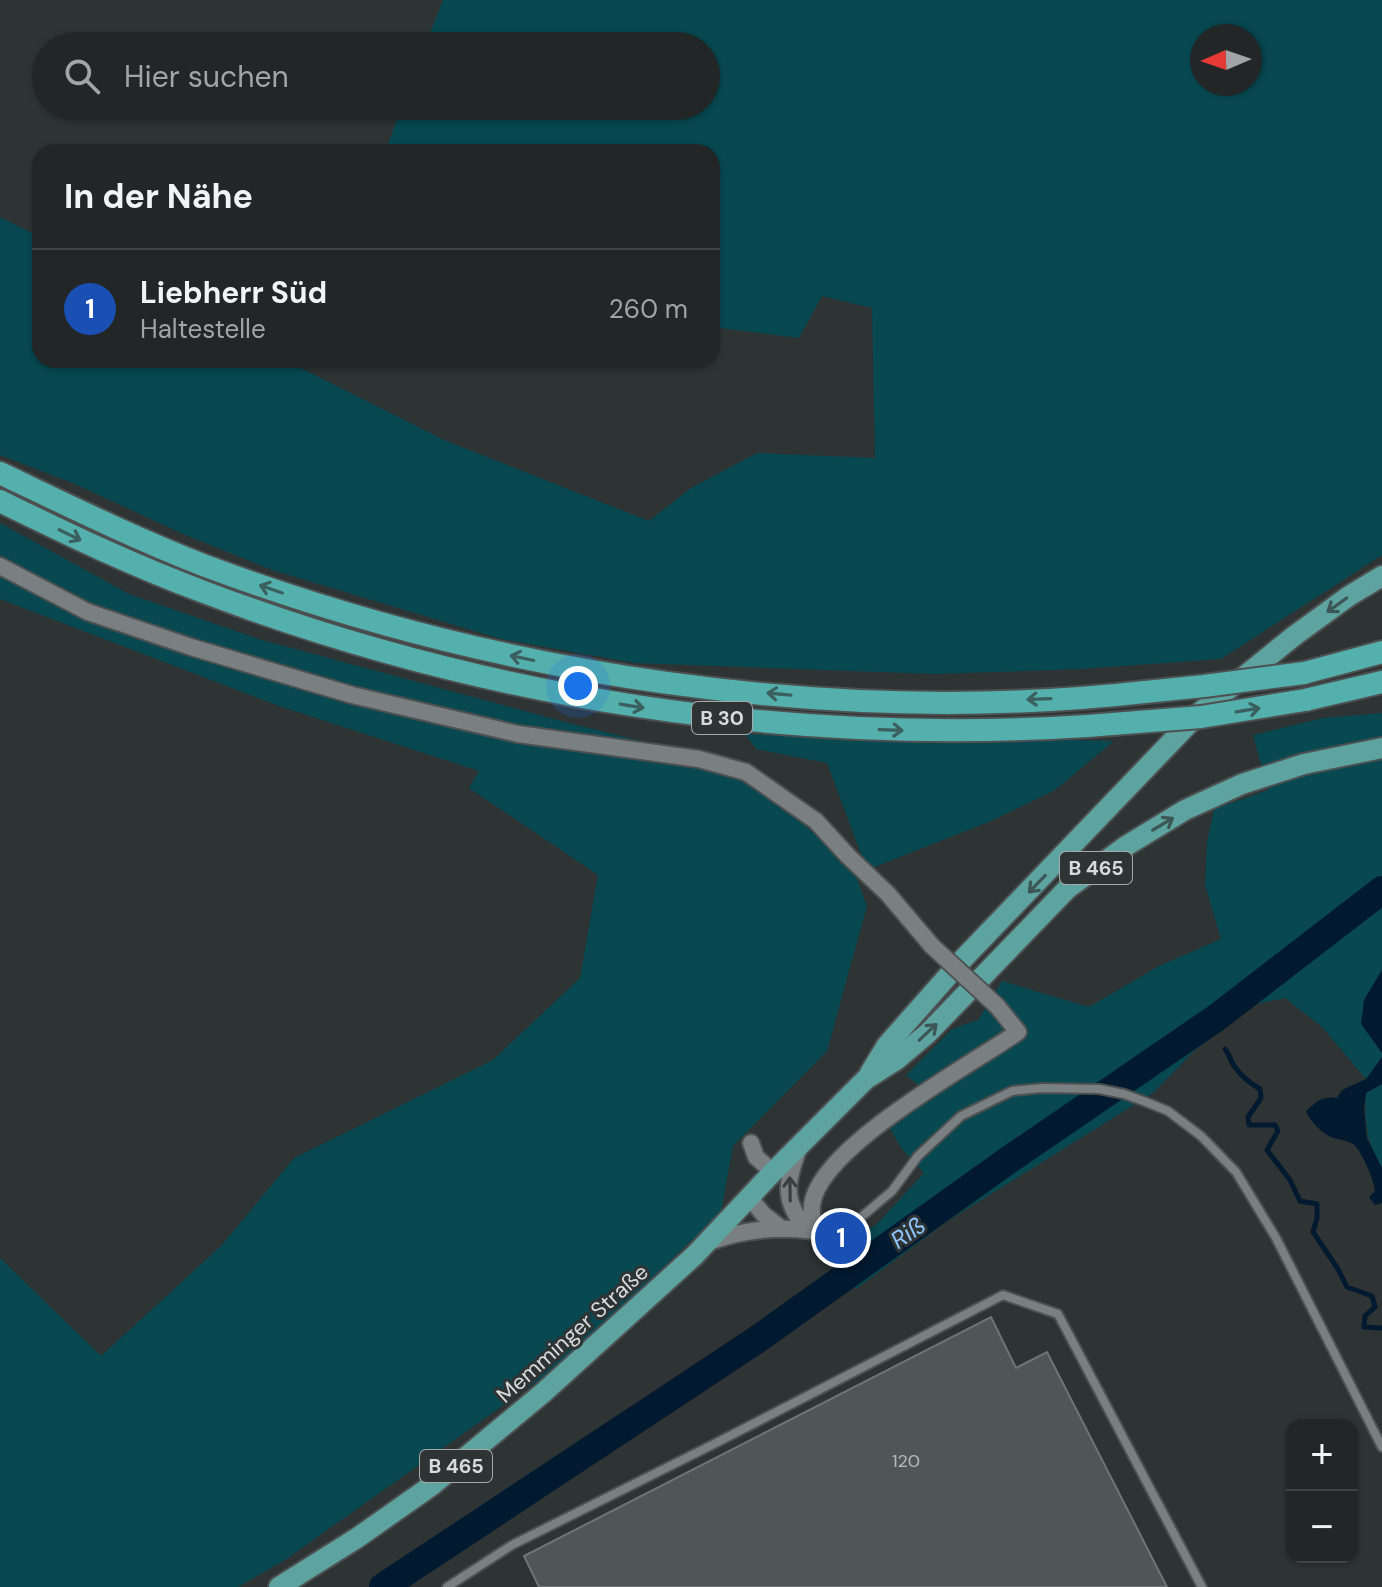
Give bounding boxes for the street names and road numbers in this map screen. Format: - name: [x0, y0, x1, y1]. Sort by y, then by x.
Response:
- road number: B 30: [692, 702, 752, 734]
- road number: B 465: [1060, 852, 1132, 884]
- street label: Memminger Straße: [490, 1257, 654, 1409]
- road number: B 465: [420, 1450, 492, 1482]

